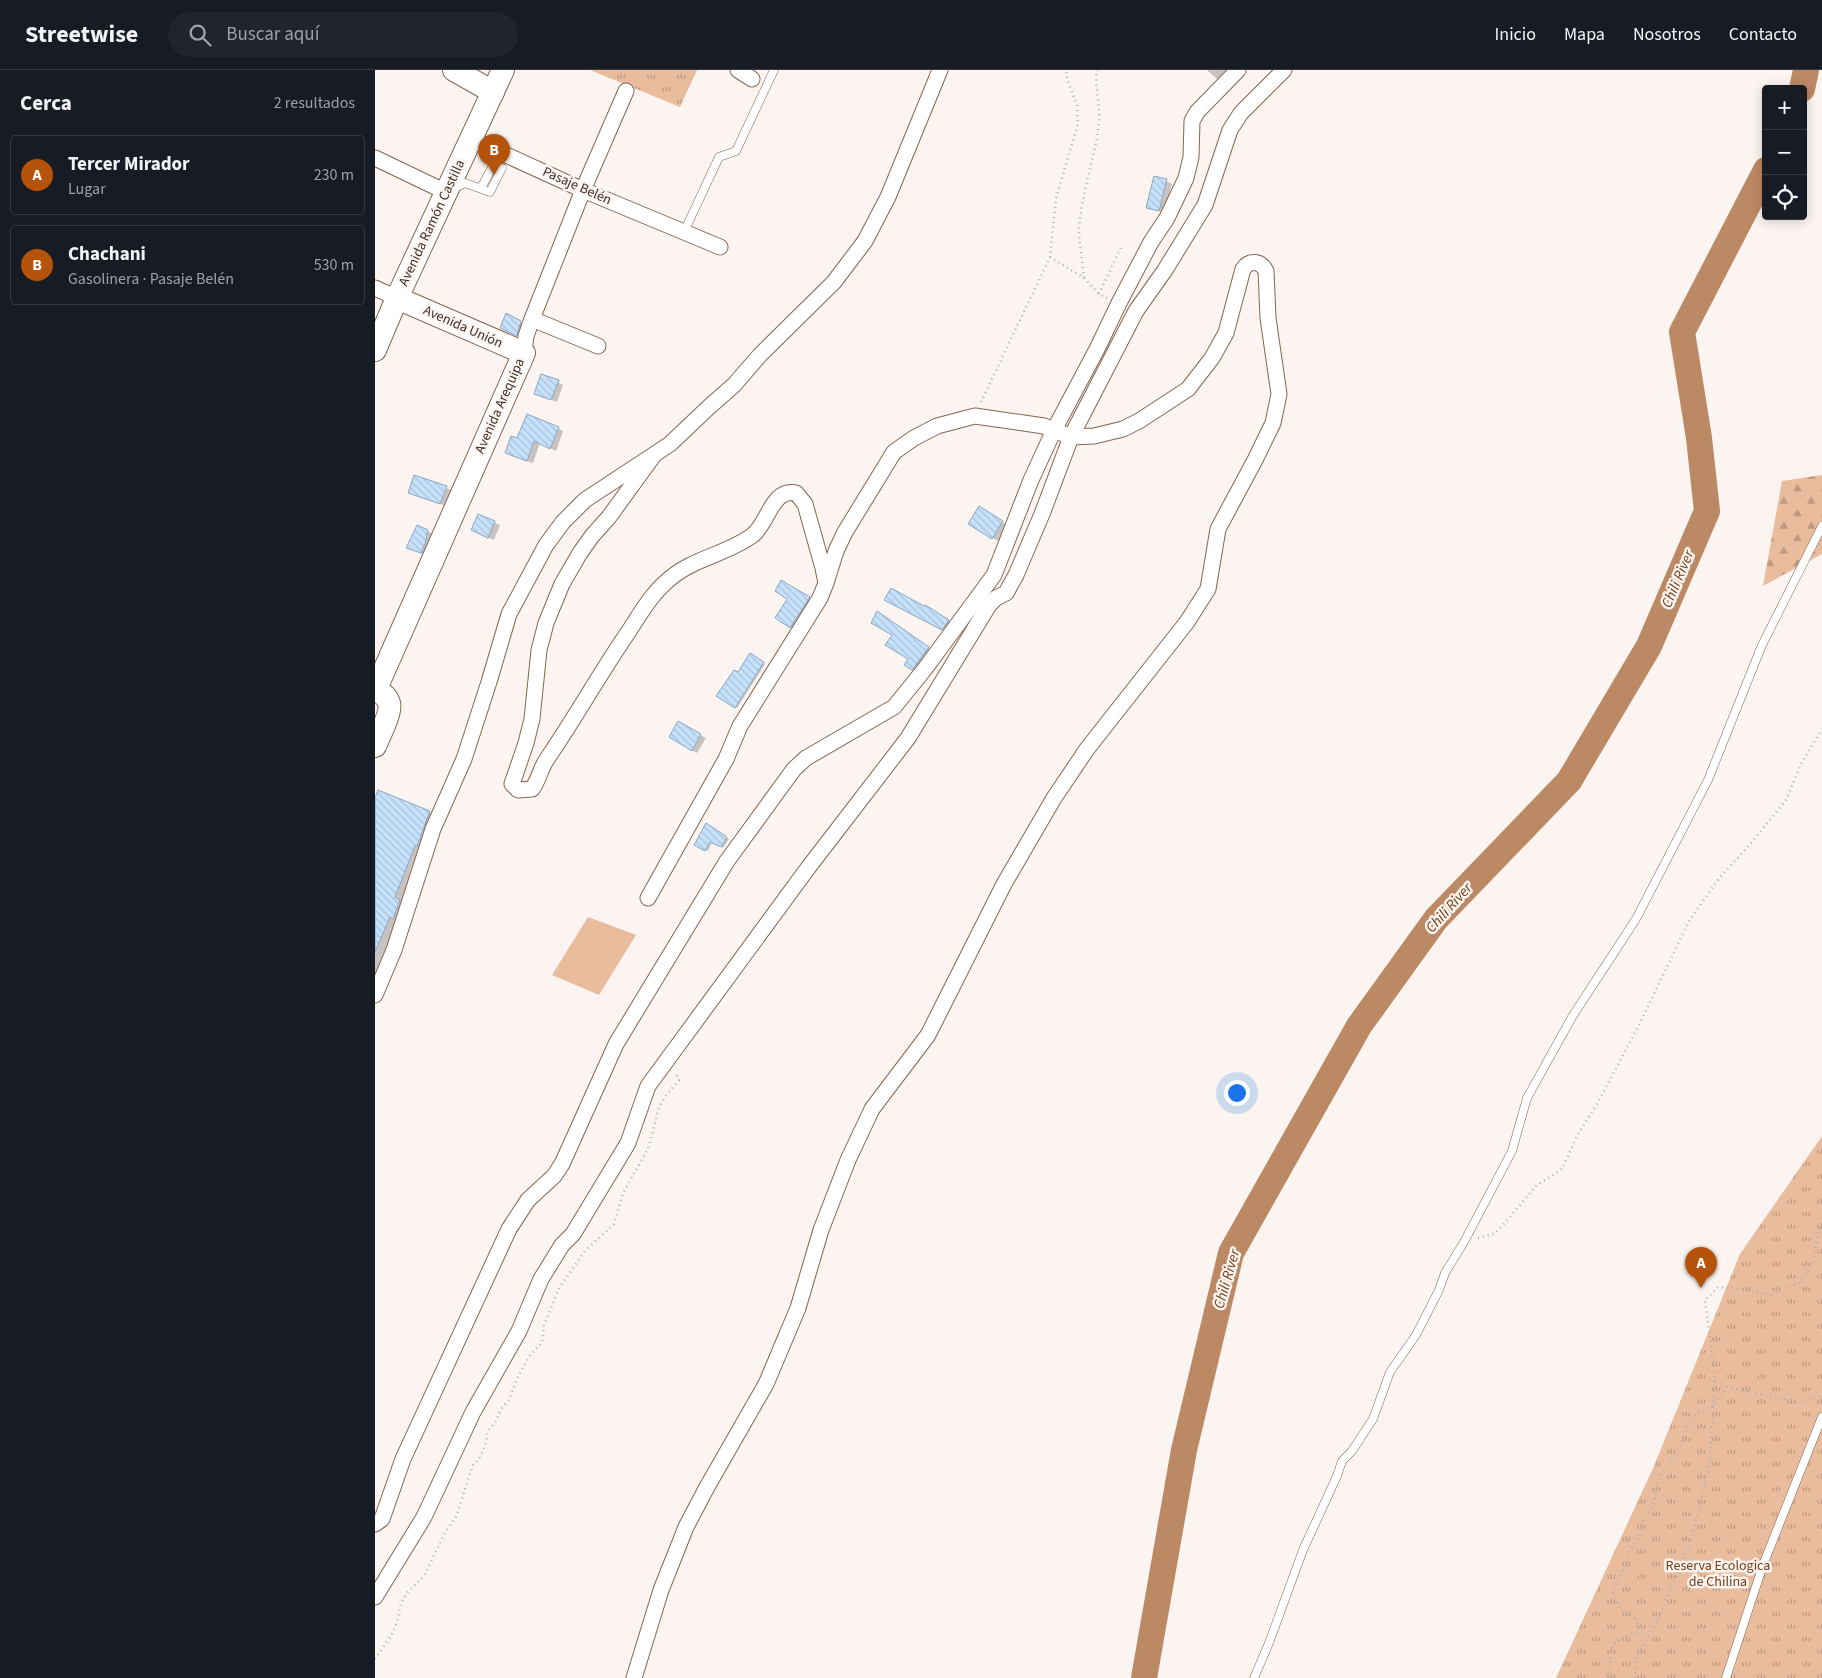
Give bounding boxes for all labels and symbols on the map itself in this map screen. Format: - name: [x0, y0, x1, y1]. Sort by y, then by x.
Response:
- pin: B: [478, 134, 510, 175]
- street label: Avenida Ramón Castilla: [394, 157, 470, 289]
- street label: Pasaje Belén: [539, 162, 615, 210]
- street label: Avenida Unión: [420, 301, 506, 353]
- street label: Avenida Arequipa: [470, 355, 530, 457]
- water label: Chili River: [1656, 546, 1700, 611]
- water label: Chili River: [1421, 878, 1478, 938]
- your location: [1224, 1080, 1250, 1106]
- water label: Chili River: [1209, 1246, 1246, 1311]
- pin: A: [1685, 1247, 1717, 1288]
- park label: Reserva Ecologica de Chilina: [1666, 1556, 1770, 1592]

